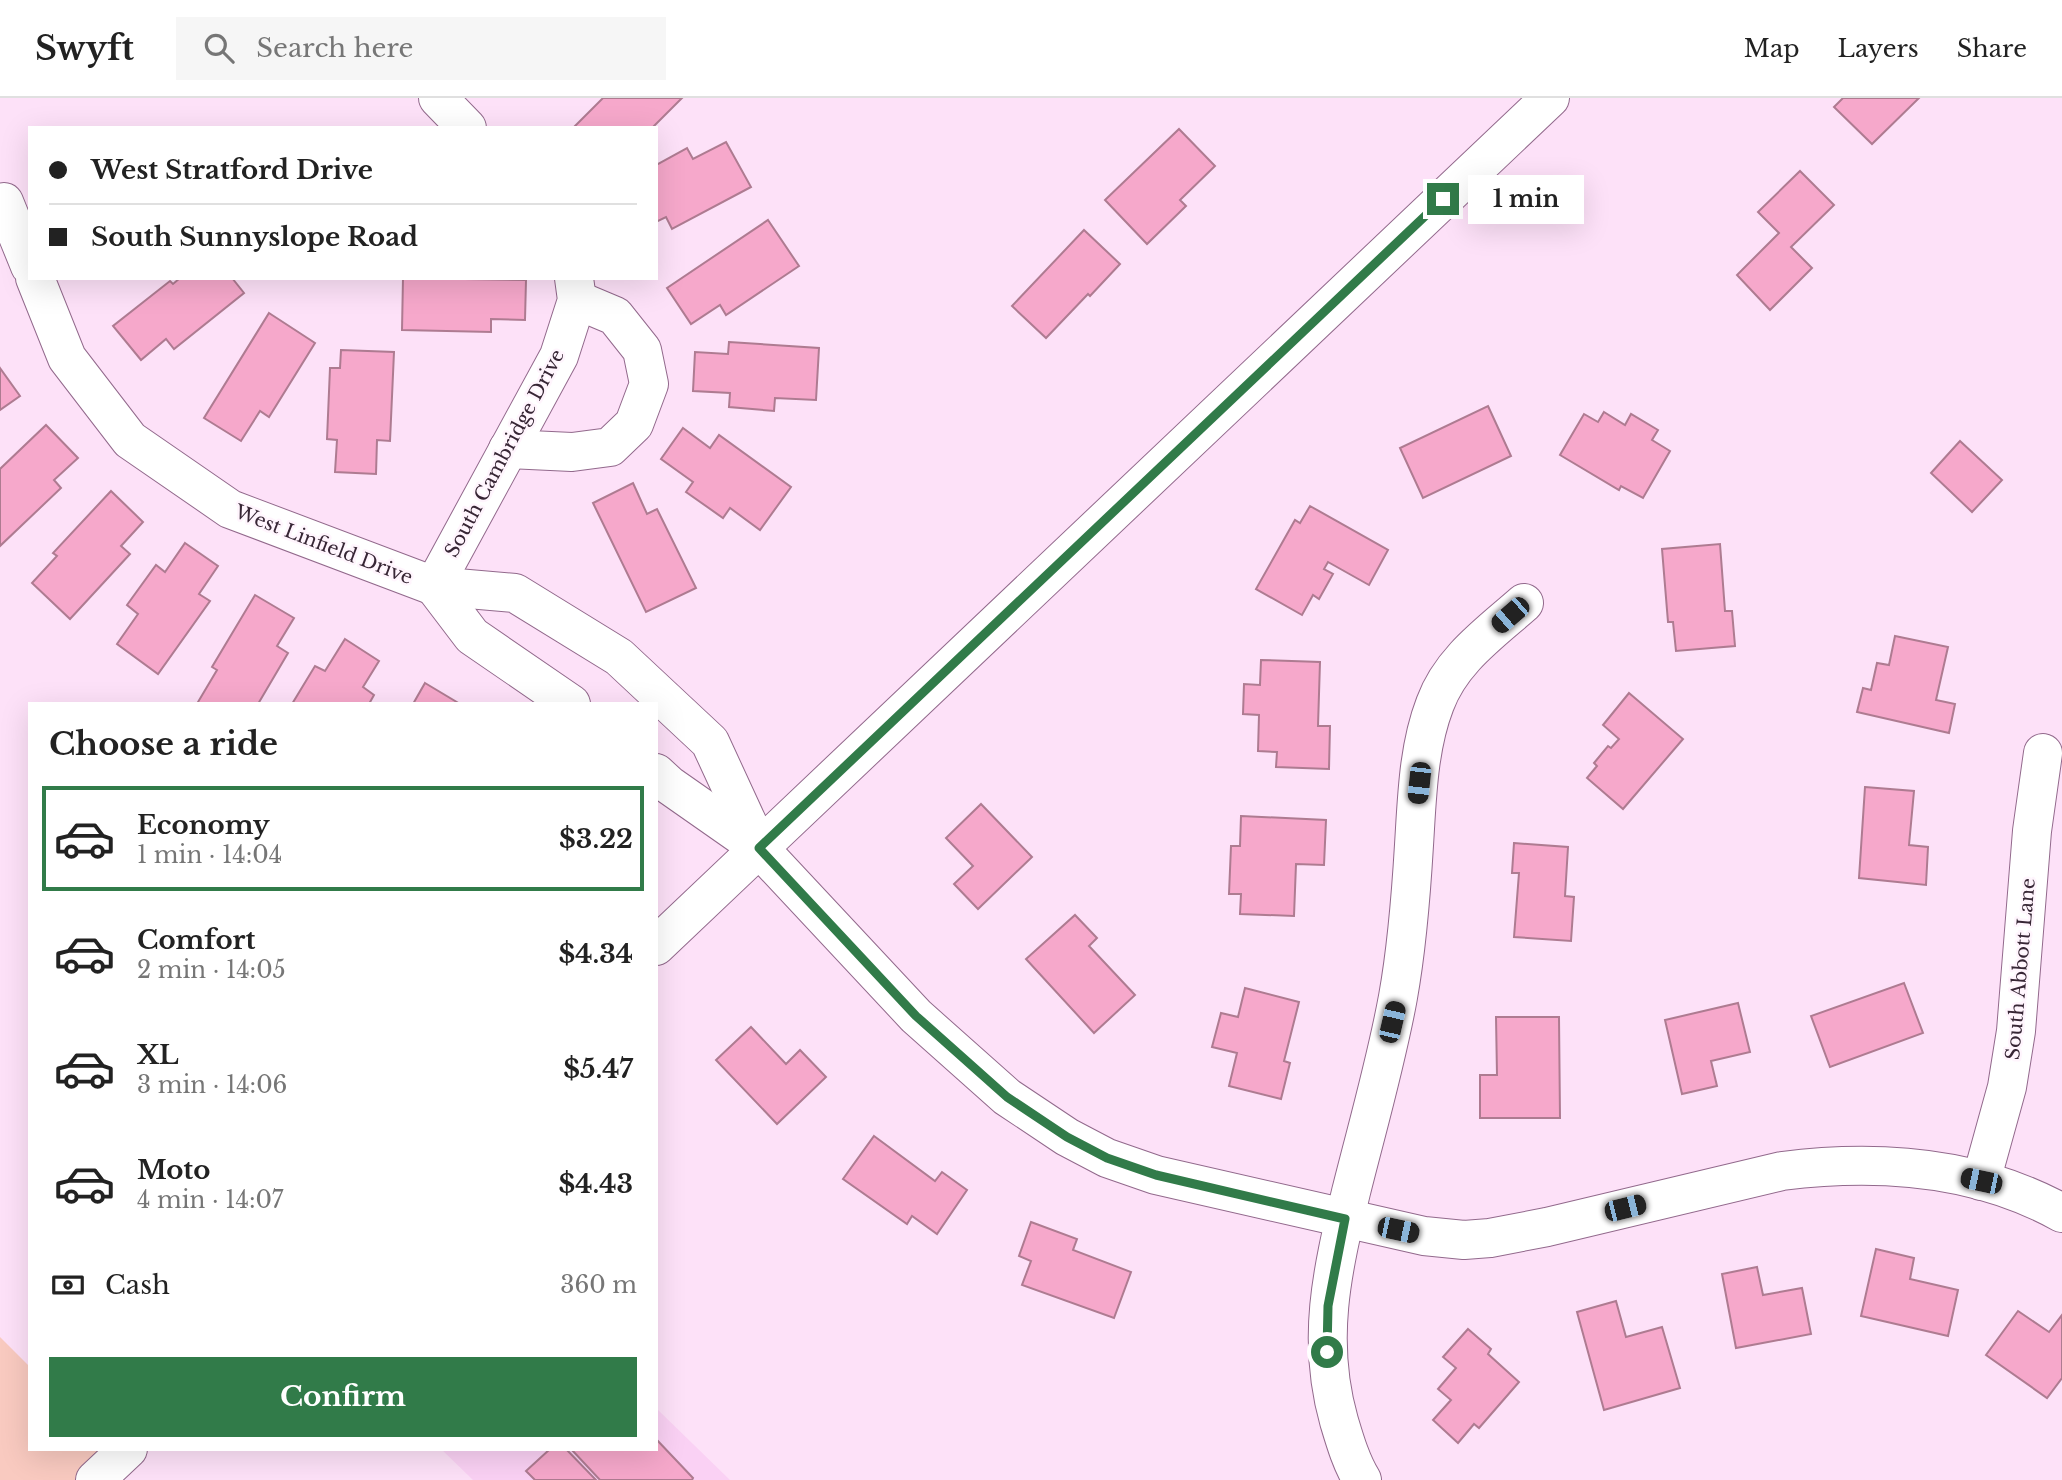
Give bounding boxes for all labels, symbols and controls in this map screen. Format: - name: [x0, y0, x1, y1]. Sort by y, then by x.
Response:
- search box: [176, 17, 666, 80]
- text: Swyft: [35, 28, 134, 69]
- icon: search: [200, 29, 238, 67]
- text: Search here: [256, 32, 414, 64]
- text: Map: [1744, 34, 1800, 63]
- text: Layers: [1838, 34, 1919, 63]
- text: Share: [1957, 34, 2027, 63]
- text: West Stratford Drive: [91, 154, 373, 186]
- callout: 1 min: [1468, 174, 1583, 224]
- route end: [1427, 183, 1459, 215]
- text: 1 min: [1493, 185, 1559, 213]
- text: South Sunnyslope Road: [91, 221, 418, 253]
- street label: South Cambridge Drive: [440, 345, 569, 561]
- street label: West Linfield Drive: [231, 500, 416, 589]
- car: [1488, 593, 1533, 637]
- text: Choose a ride: [49, 724, 278, 764]
- car: [1407, 761, 1432, 805]
- icon: car: [53, 807, 116, 870]
- text: Economy: [137, 809, 270, 841]
- text: $3.22: [559, 823, 633, 855]
- text: 1 min · 14:04: [137, 841, 282, 869]
- street label: South Abbott Lane: [2001, 877, 2040, 1061]
- icon: car: [53, 922, 116, 985]
- text: Comfort: [137, 924, 255, 956]
- text: $4.34: [558, 938, 633, 970]
- text: 2 min · 14:05: [137, 956, 286, 984]
- car: [1378, 999, 1407, 1045]
- icon: car: [53, 1037, 116, 1100]
- text: XL: [137, 1039, 179, 1071]
- text: $5.47: [563, 1053, 633, 1085]
- text: 3 min · 14:06: [137, 1071, 287, 1099]
- icon: car: [53, 1152, 116, 1215]
- text: Moto: [137, 1154, 210, 1186]
- car: [1959, 1166, 2004, 1196]
- text: $4.43: [558, 1168, 633, 1200]
- text: 4 min · 14:07: [137, 1186, 283, 1214]
- car: [1603, 1193, 1648, 1223]
- car: [1376, 1215, 1421, 1245]
- icon: cash: [49, 1266, 87, 1304]
- text: Cash: [105, 1269, 170, 1301]
- text: 360 m: [560, 1271, 637, 1299]
- route start: [1311, 1336, 1343, 1368]
- button: Confirm: [49, 1357, 637, 1437]

